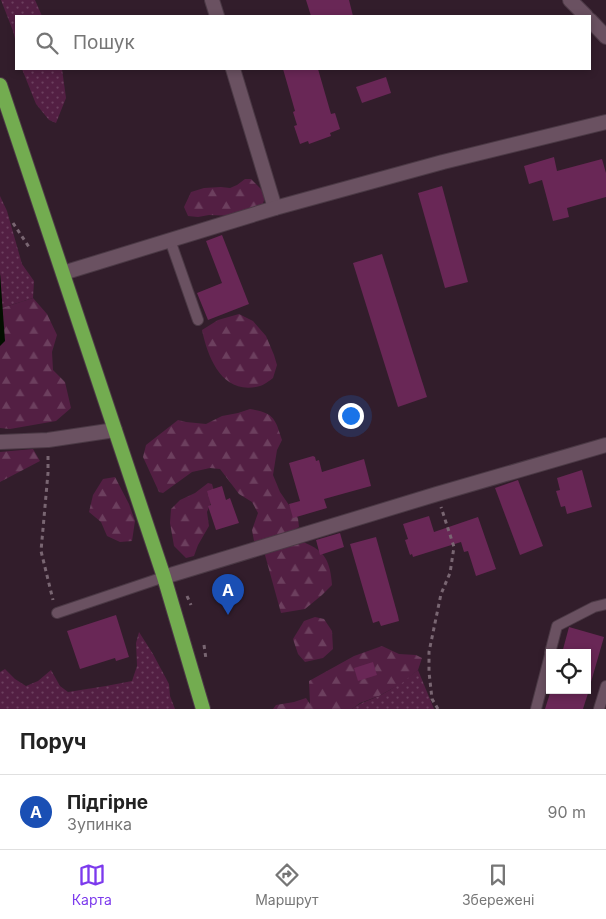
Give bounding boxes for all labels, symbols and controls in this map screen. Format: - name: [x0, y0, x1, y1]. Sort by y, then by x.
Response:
- search box: [15, 15, 591, 70]
- icon: search: [33, 29, 61, 57]
- text: Пошук: [73, 31, 135, 54]
- your location: [338, 403, 364, 429]
- pin: A: [212, 574, 244, 615]
- map controls: [546, 649, 591, 694]
- button: locate: [546, 649, 591, 694]
- text: Поруч: [20, 729, 87, 754]
- text: Підгірне: [67, 791, 148, 814]
- text: A: [30, 802, 42, 822]
- text: 90 m: [547, 802, 586, 822]
- text: Зупинка: [67, 814, 132, 834]
- tab: Карта: [72, 861, 112, 908]
- tab: Маршрут: [255, 861, 319, 908]
- tab: Збережені: [462, 861, 534, 908]

